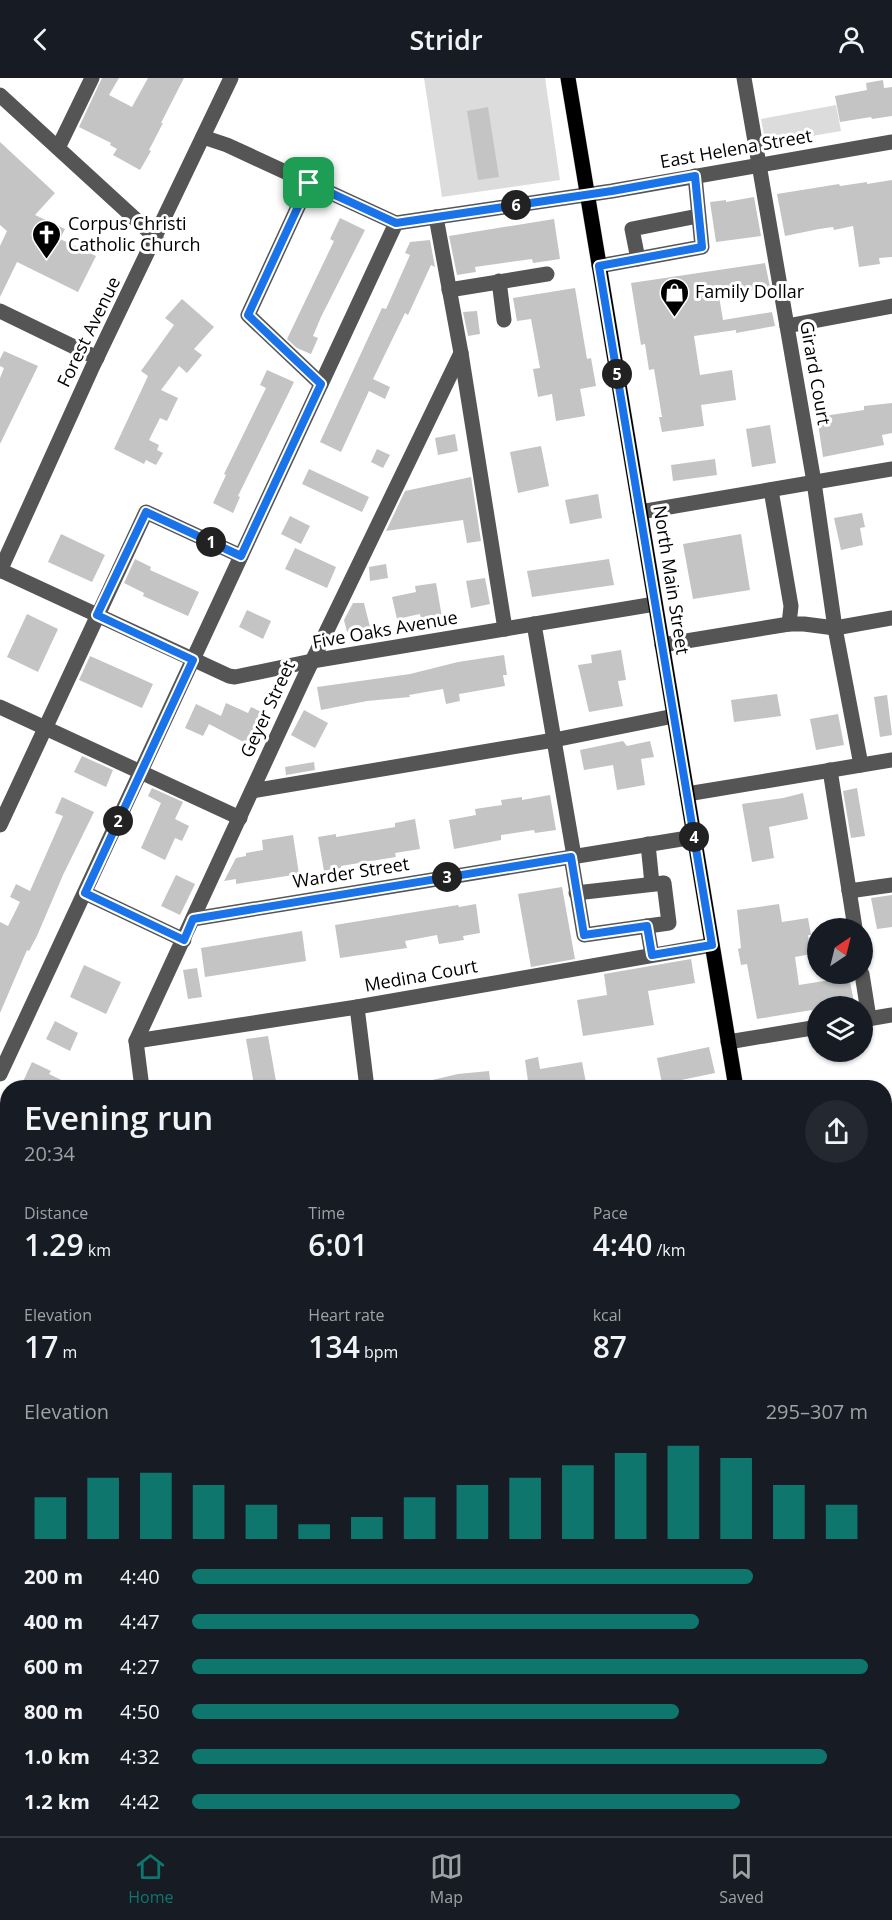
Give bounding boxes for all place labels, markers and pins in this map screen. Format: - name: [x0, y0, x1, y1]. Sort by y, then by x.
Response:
- pin: [283, 157, 334, 208]
- pin: 6: [501, 190, 531, 220]
- place label: Corpus Christi Catholic Church: [68, 211, 200, 256]
- church icon: Corpus Christi Catholic Church: [31, 218, 63, 260]
- shop icon: Family Dollar: [658, 276, 690, 318]
- place label: Family Dollar: [695, 279, 805, 303]
- pin: 5: [602, 359, 632, 389]
- pin: 1: [196, 527, 226, 557]
- pin: 2: [103, 806, 133, 836]
- pin: 4: [679, 822, 709, 852]
- pin: 3: [432, 862, 462, 892]

